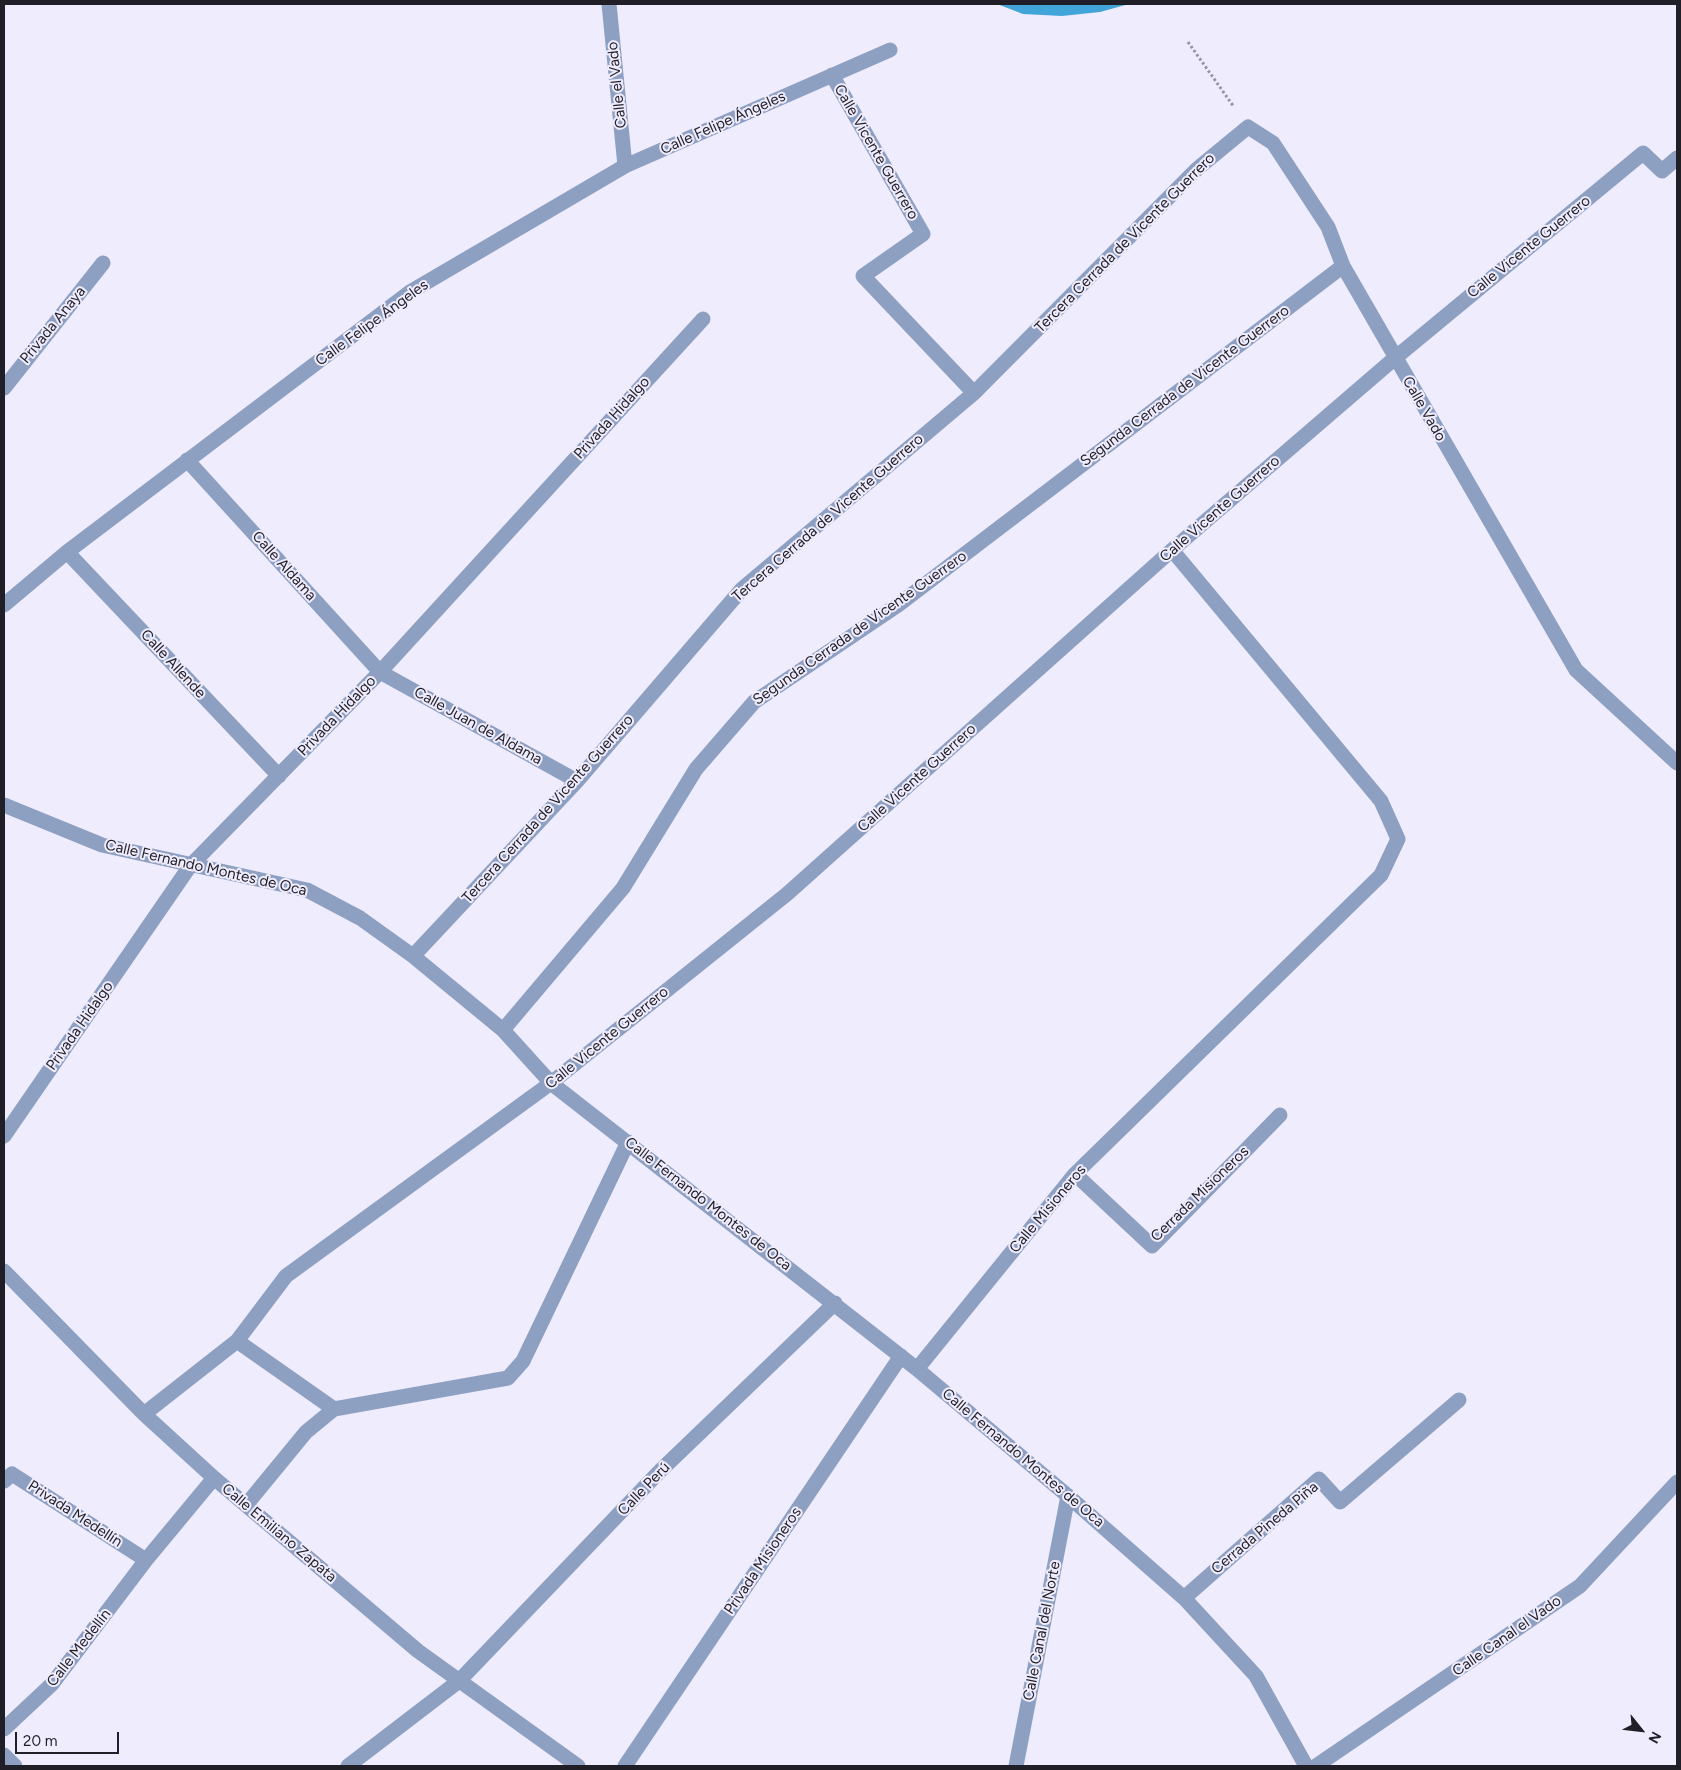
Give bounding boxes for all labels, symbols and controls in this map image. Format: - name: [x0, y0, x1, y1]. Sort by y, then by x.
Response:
- street label: Calle el Vado: [603, 41, 631, 129]
- street label: Calle Vicente Guerrero: [830, 81, 922, 223]
- street label: Calle Felipe Ángeles: [658, 87, 788, 159]
- street label: Tercera Cerrada de Vicente Guerrero: [1031, 149, 1219, 337]
- street label: Calle Vicente Guerrero: [1464, 192, 1594, 302]
- street label: Calle Felipe Ángeles: [312, 276, 432, 370]
- street label: Privada Anaya: [16, 283, 90, 367]
- street label: Segunda Cerrada de Vicente Guerrero: [1077, 302, 1293, 470]
- street label: Privada Hidalgo: [570, 373, 654, 463]
- street label: Calle Vado: [1398, 373, 1450, 445]
- street label: Tercera Cerrada de Vicente Guerrero: [729, 430, 927, 606]
- street label: Calle Vicente Guerrero: [1156, 452, 1284, 566]
- street label: Calle Aldama: [248, 528, 320, 604]
- street label: Segunda Cerrada de Vicente Guerrero: [750, 547, 970, 709]
- street label: Calle Allende: [137, 626, 209, 702]
- street label: Privada Hidalgo: [294, 672, 380, 760]
- street label: Calle Juan de Aldama: [411, 683, 545, 769]
- street label: Tercera Cerrada de Vicente Guerrero: [459, 711, 637, 907]
- street label: Calle Vicente Guerrero: [854, 720, 980, 836]
- street label: Calle Fernando Montes de Oca: [104, 836, 308, 900]
- street label: Privada Hidalgo: [43, 978, 117, 1074]
- street label: Calle Vicente Guerrero: [542, 983, 672, 1093]
- street label: Calle Fernando Montes de Oca: [621, 1133, 795, 1275]
- street label: Cerrada Misioneros: [1147, 1143, 1253, 1245]
- street label: Calle Misioneros: [1006, 1161, 1090, 1257]
- street label: Calle Fernando Montes de Oca: [938, 1385, 1108, 1531]
- street label: Calle Perú: [614, 1459, 674, 1519]
- street label: Privada Medellín: [24, 1477, 126, 1551]
- street label: Cerrada Pineda Piña: [1208, 1478, 1322, 1578]
- street label: Calle Emiliano Zapata: [218, 1480, 340, 1586]
- street label: Privada Misioneros: [721, 1504, 805, 1618]
- street label: Calle Canal del Norte: [1020, 1560, 1064, 1702]
- street label: Calle Canal el Vado: [1449, 1592, 1565, 1680]
- street label: Calle Medellín: [43, 1606, 115, 1690]
- north arrow: [1616, 1705, 1666, 1755]
- scale bar: [18, 1722, 121, 1754]
- text: N: [1645, 1729, 1665, 1746]
- text: 20 m: [23, 1732, 57, 1750]

